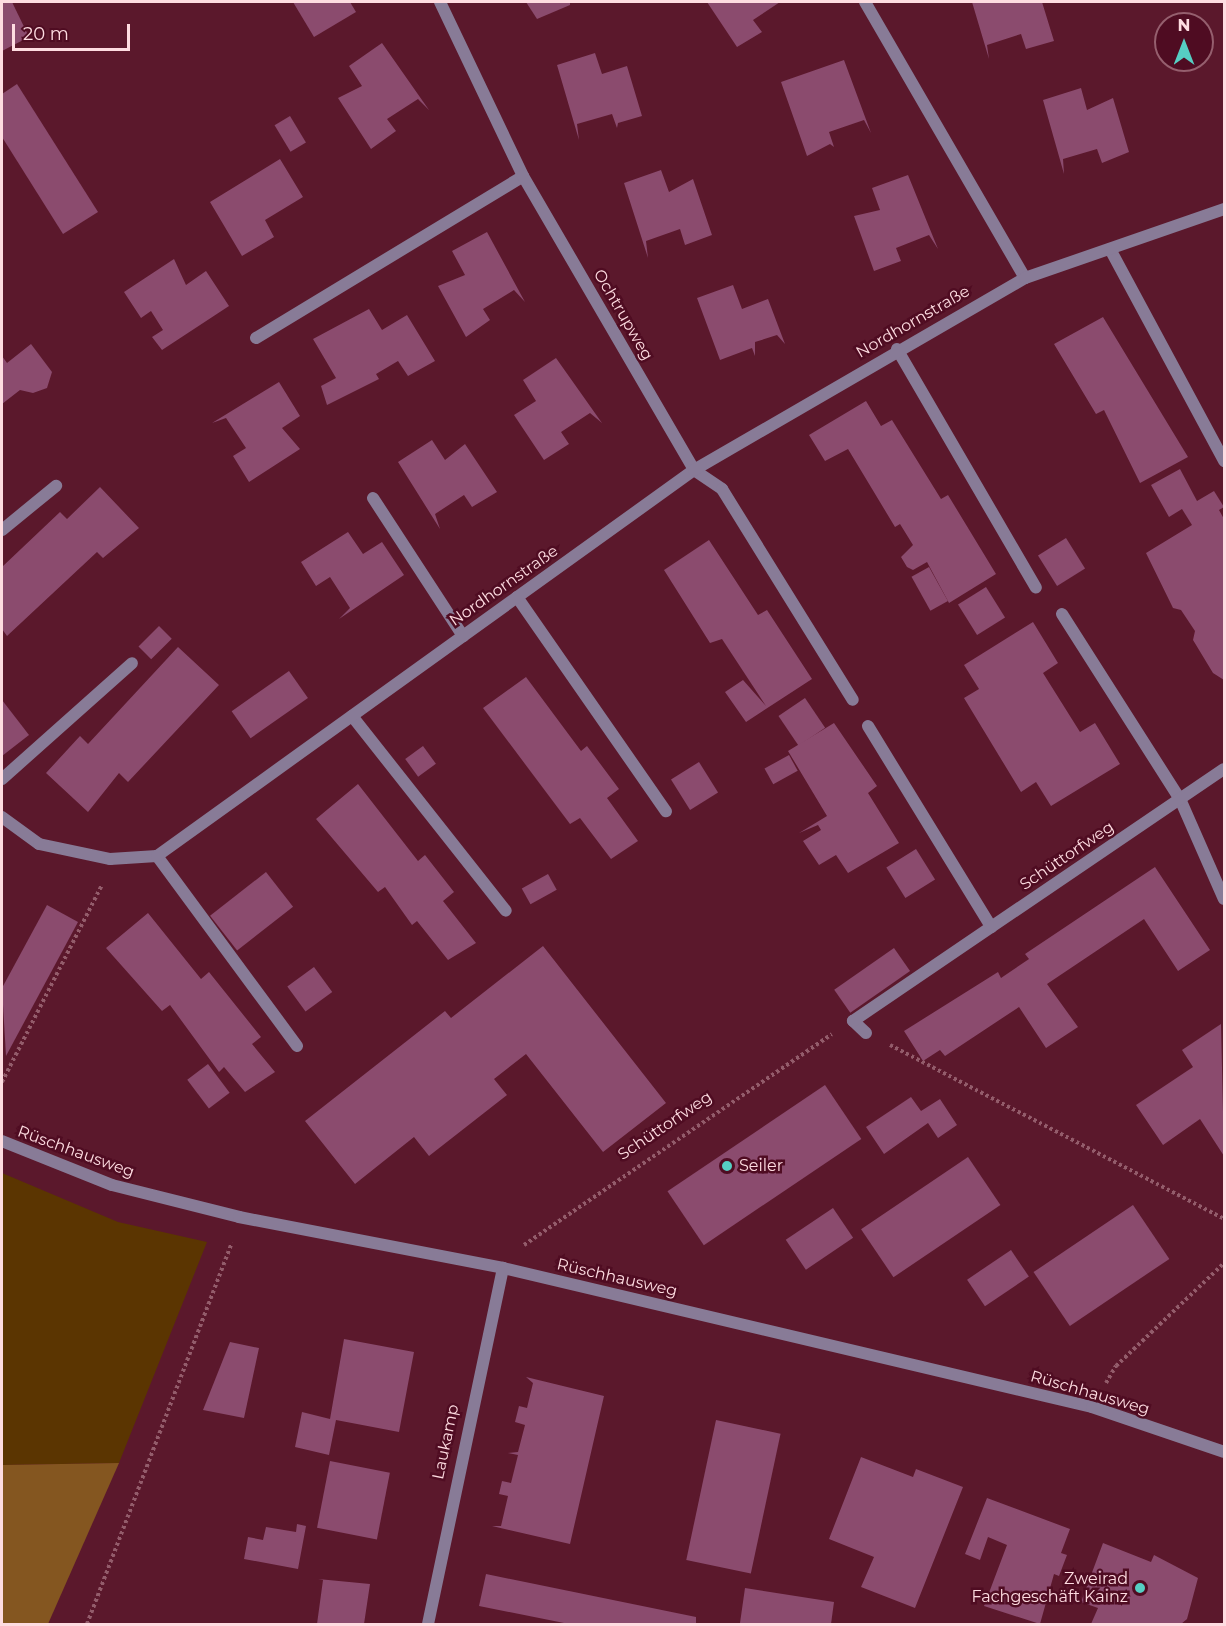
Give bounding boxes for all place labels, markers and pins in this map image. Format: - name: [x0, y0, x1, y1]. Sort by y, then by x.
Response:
- place label: Seiler: [739, 1156, 783, 1176]
- marker: Seiler: [720, 1159, 734, 1173]
- place label: Zweirad Fachgeschäft Kainz: [971, 1569, 1128, 1607]
- marker: Zweirad Fachgeschäft Kainz: [1133, 1581, 1147, 1595]

